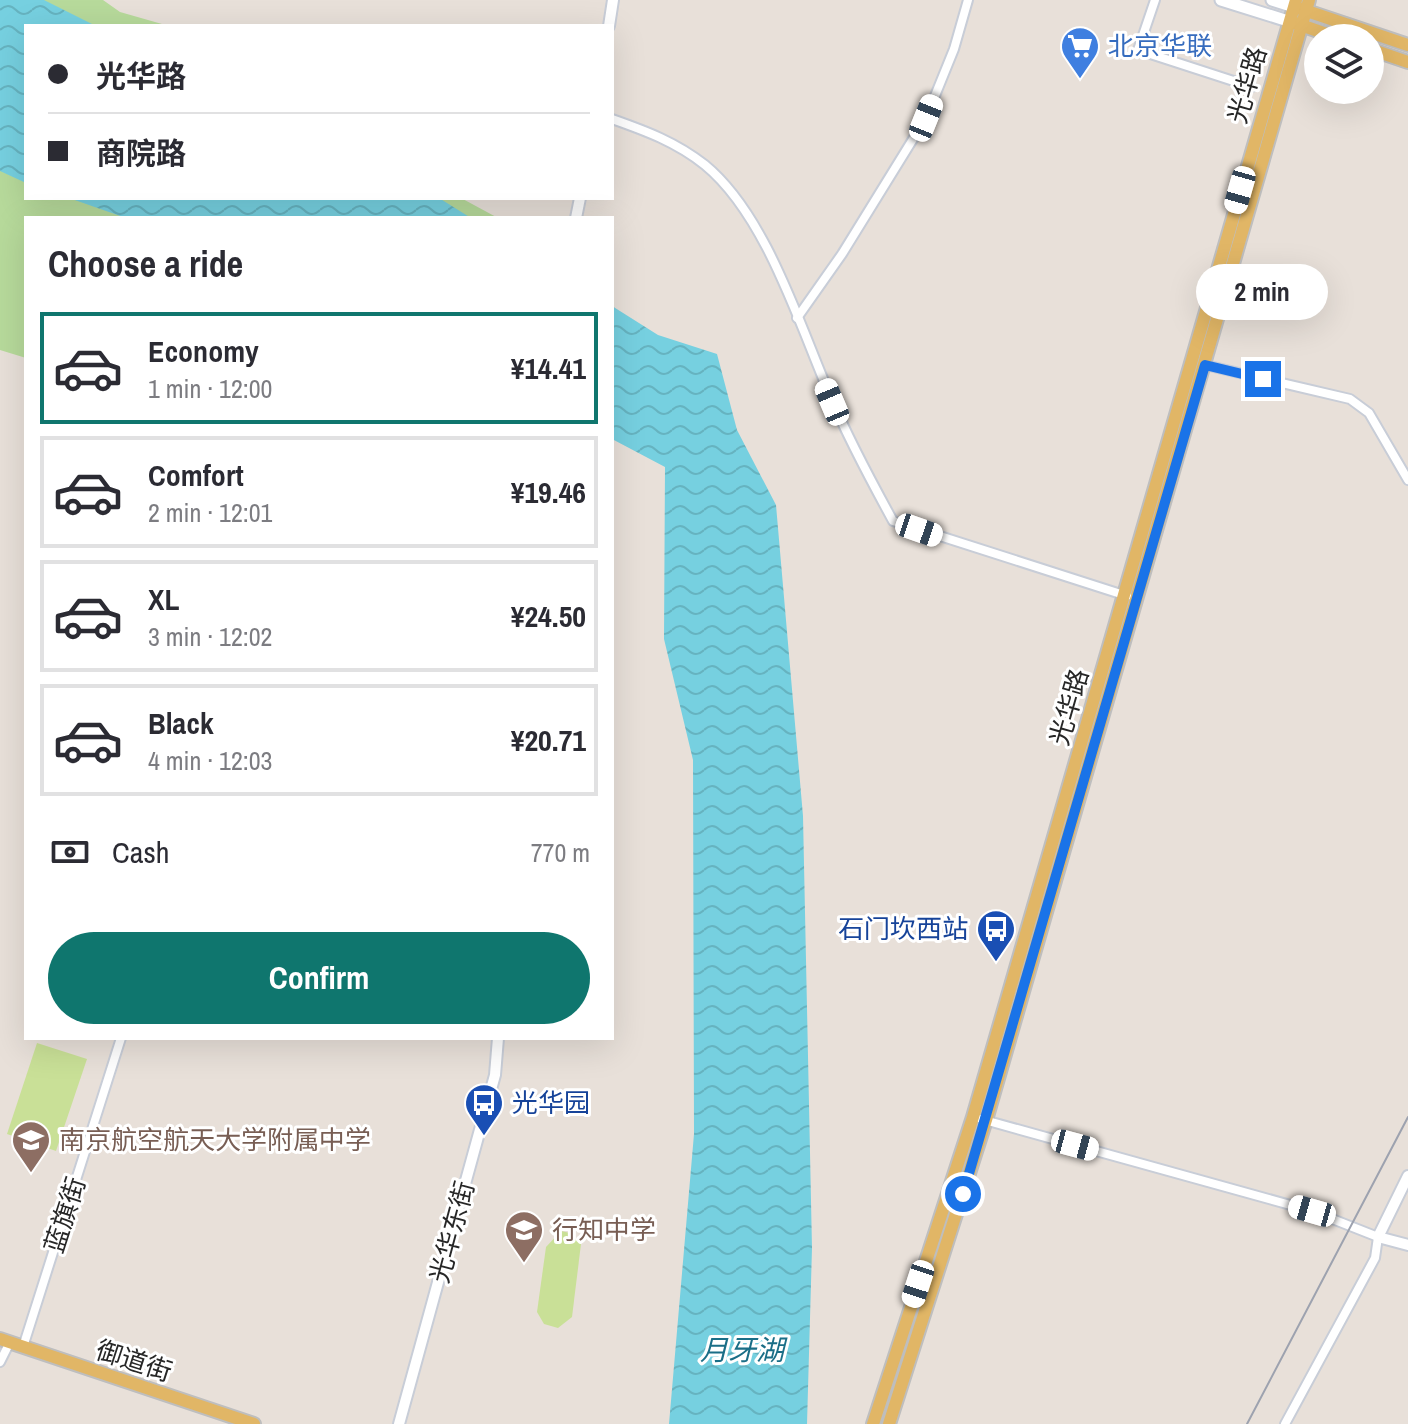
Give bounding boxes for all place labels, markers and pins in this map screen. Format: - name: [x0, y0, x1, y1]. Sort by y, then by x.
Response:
- supermarket icon: 北京华联: [1059, 25, 1101, 80]
- place label: 北京华联: [1108, 28, 1212, 63]
- bus stop icon: 石门坎西站: [975, 908, 1017, 963]
- place label: 石门坎西站: [838, 911, 968, 946]
- bus stop icon: 光华园: [463, 1082, 505, 1137]
- place label: 光华园: [512, 1085, 590, 1120]
- school or university icon: 南京航空航天大学附属中学: [10, 1119, 52, 1174]
- place label: 南京航空航天大学附属中学: [59, 1122, 371, 1157]
- school or university icon: 行知中学: [503, 1209, 545, 1264]
- place label: 行知中学: [552, 1212, 656, 1247]

